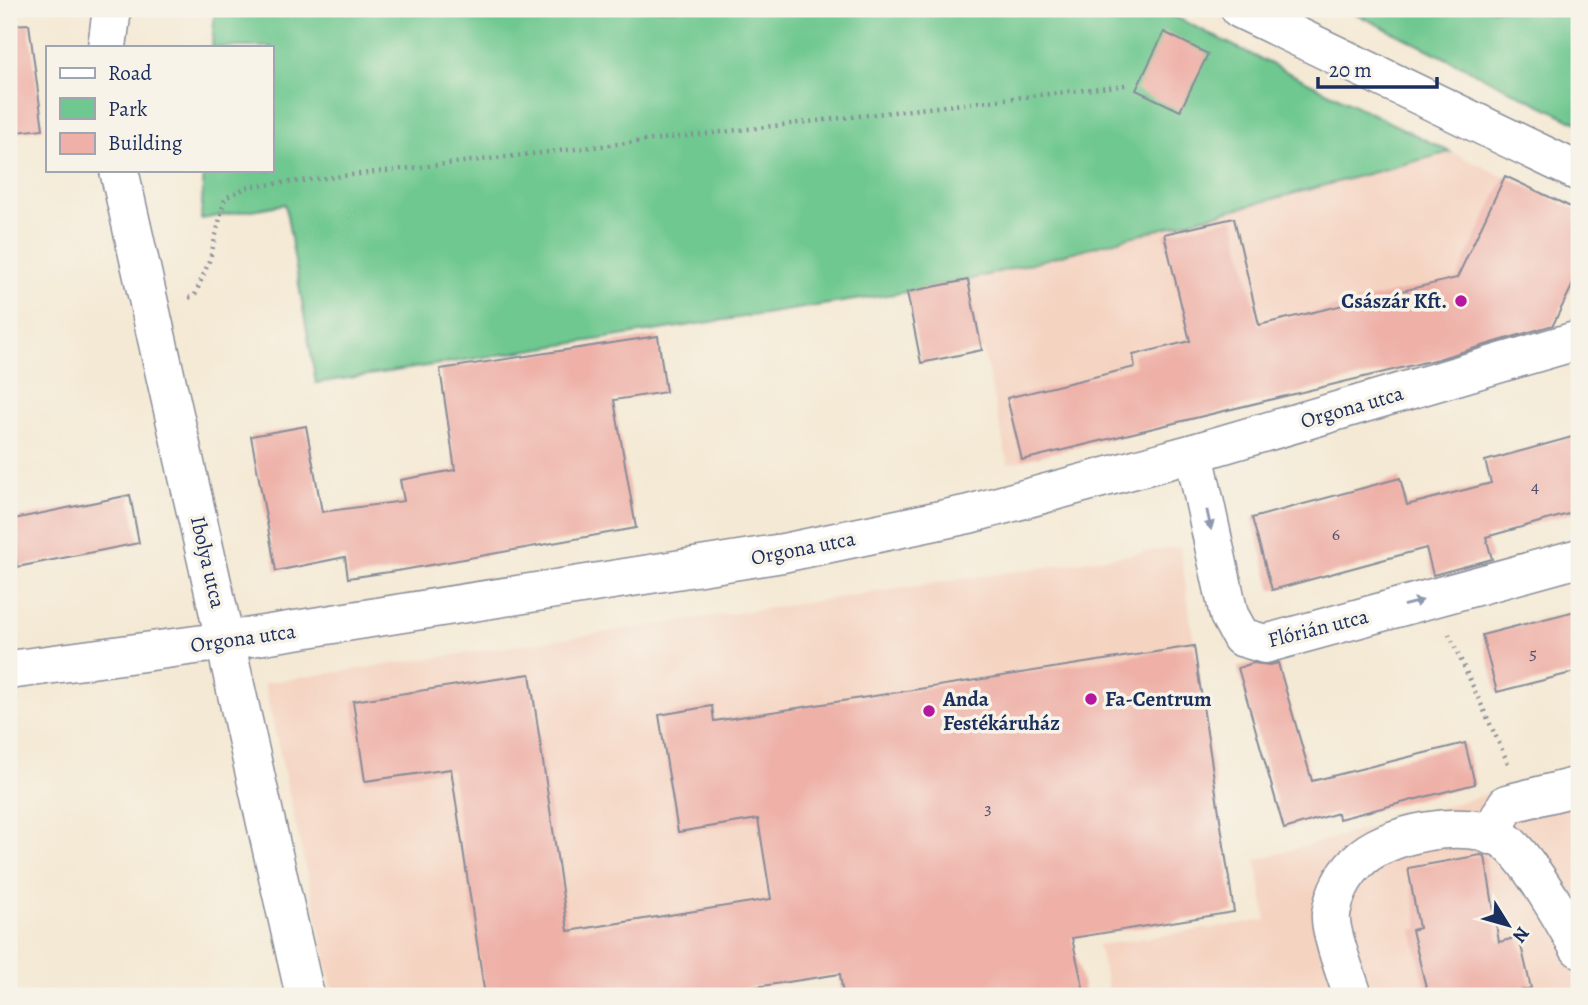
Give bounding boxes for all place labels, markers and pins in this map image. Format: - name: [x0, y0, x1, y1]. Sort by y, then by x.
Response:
- place label: Császár Kft.: [1341, 287, 1447, 315]
- marker: Császár Kft.: [1453, 293, 1469, 309]
- place label: Anda Festékáruház: [942, 685, 1060, 737]
- place label: Fa-Centrum: [1105, 685, 1212, 713]
- marker: Fa-Centrum: [1083, 691, 1099, 707]
- marker: Anda Festékáruház: [921, 703, 937, 719]

